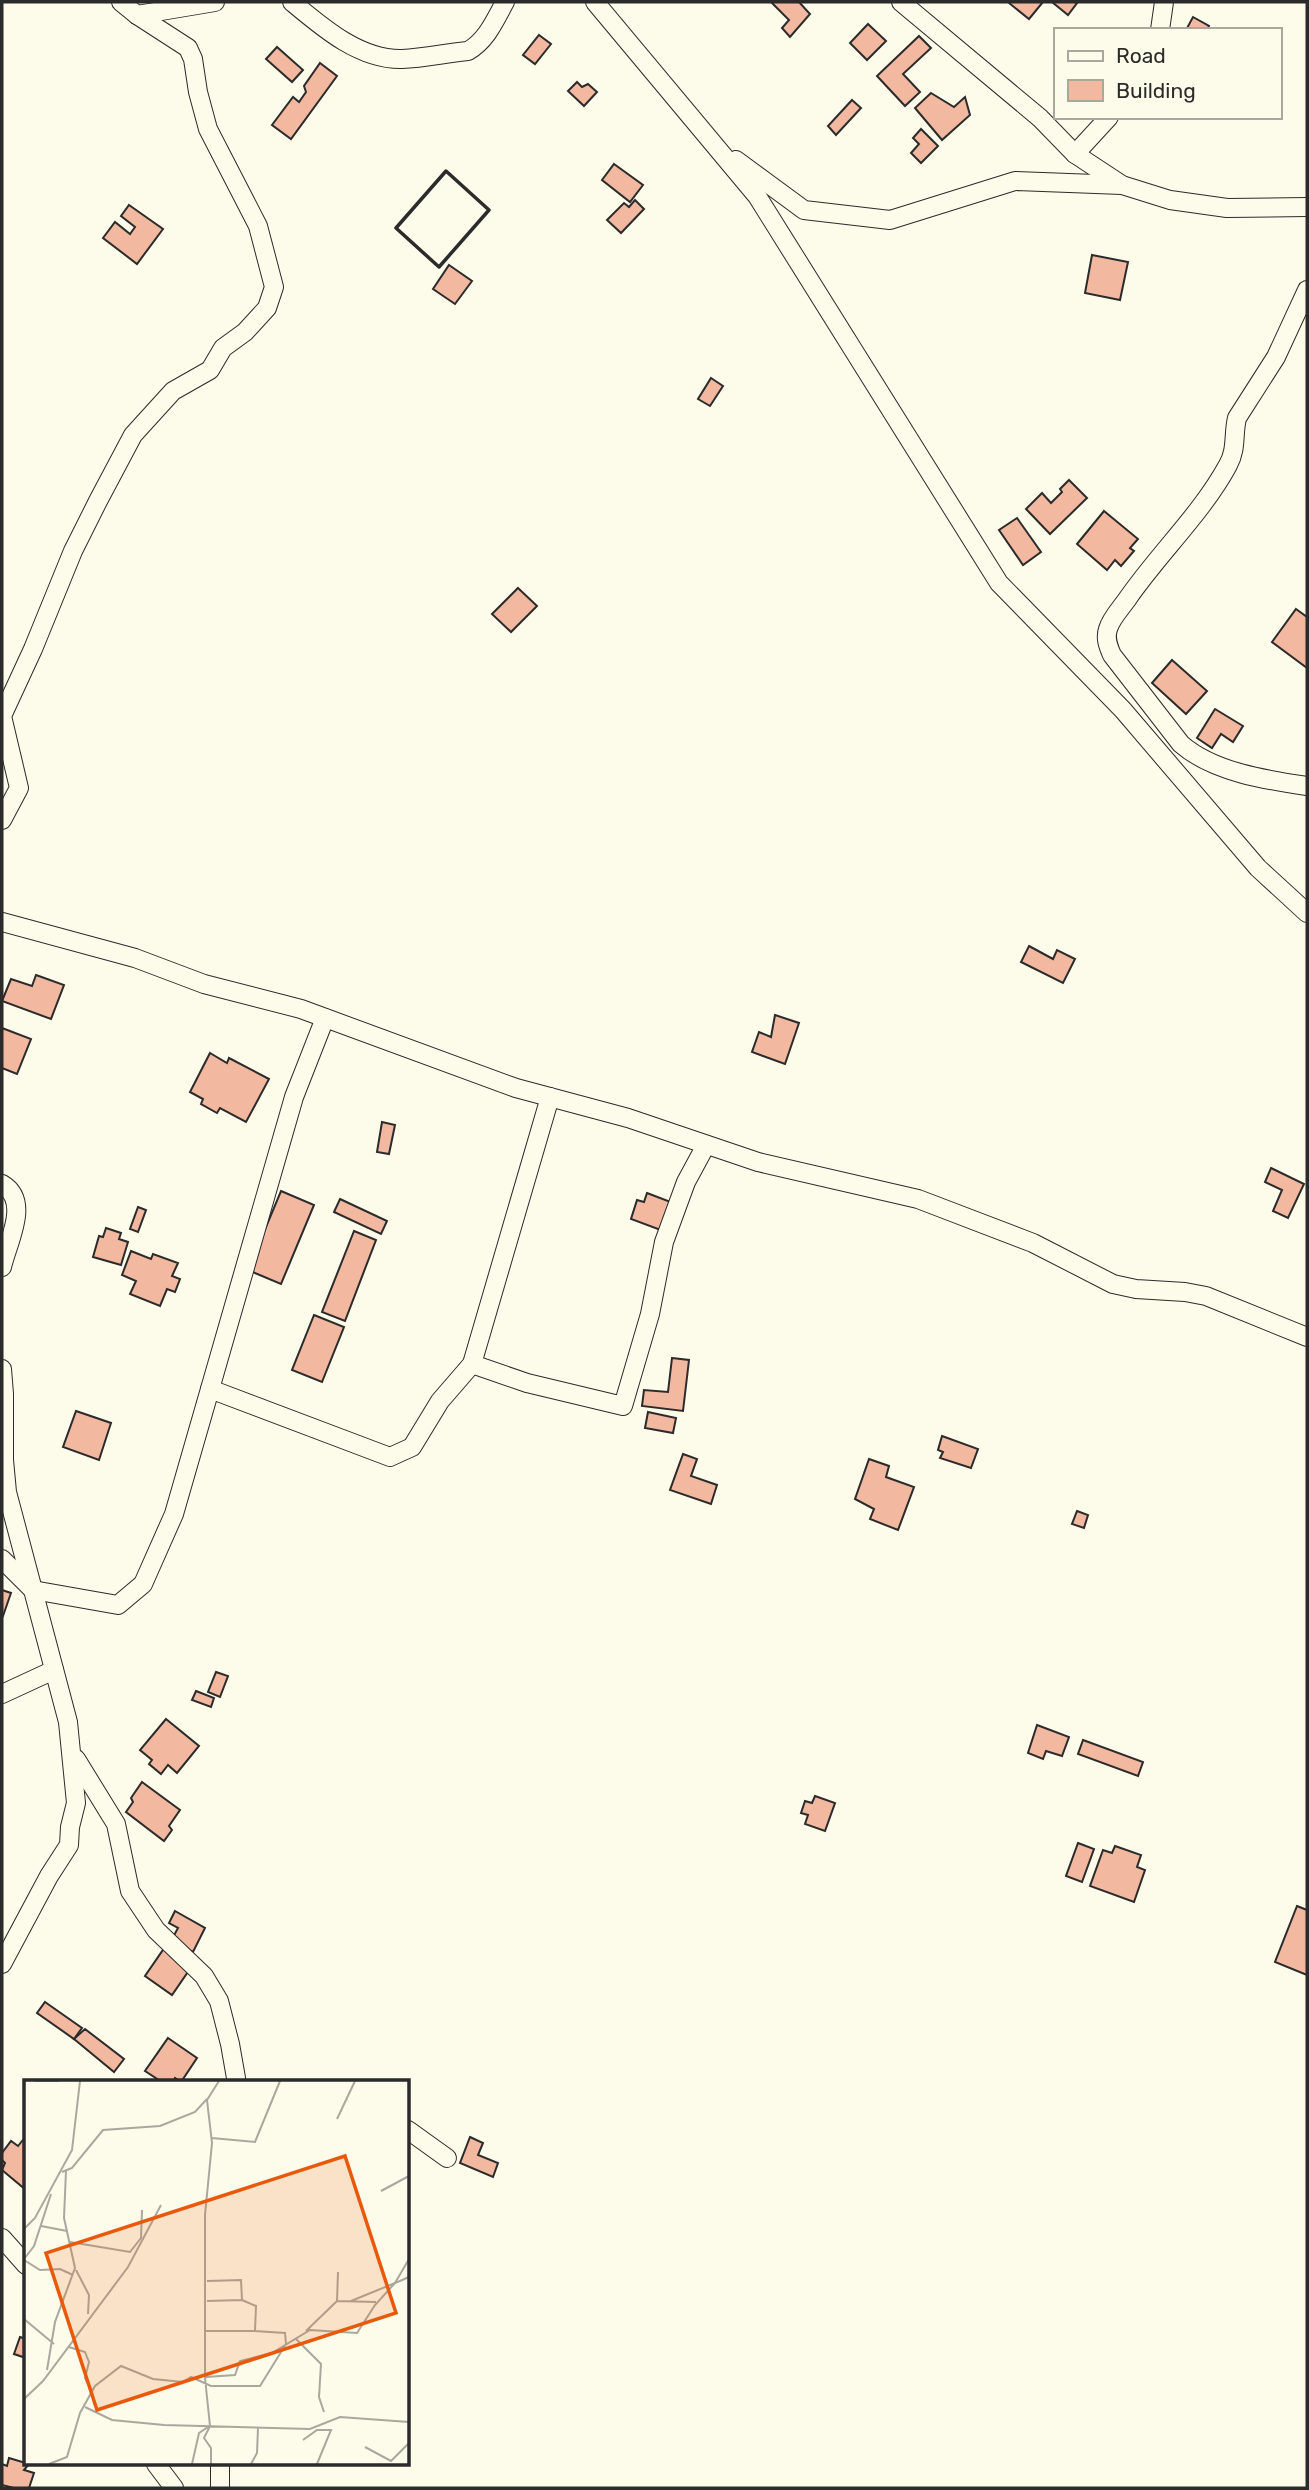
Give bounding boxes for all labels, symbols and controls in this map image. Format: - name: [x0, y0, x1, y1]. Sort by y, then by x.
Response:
- legend: [1054, 28, 1281, 119]
- text: Road: [1116, 43, 1166, 68]
- text: Building: [1116, 78, 1196, 103]
- inset map: [24, 2080, 410, 2466]

